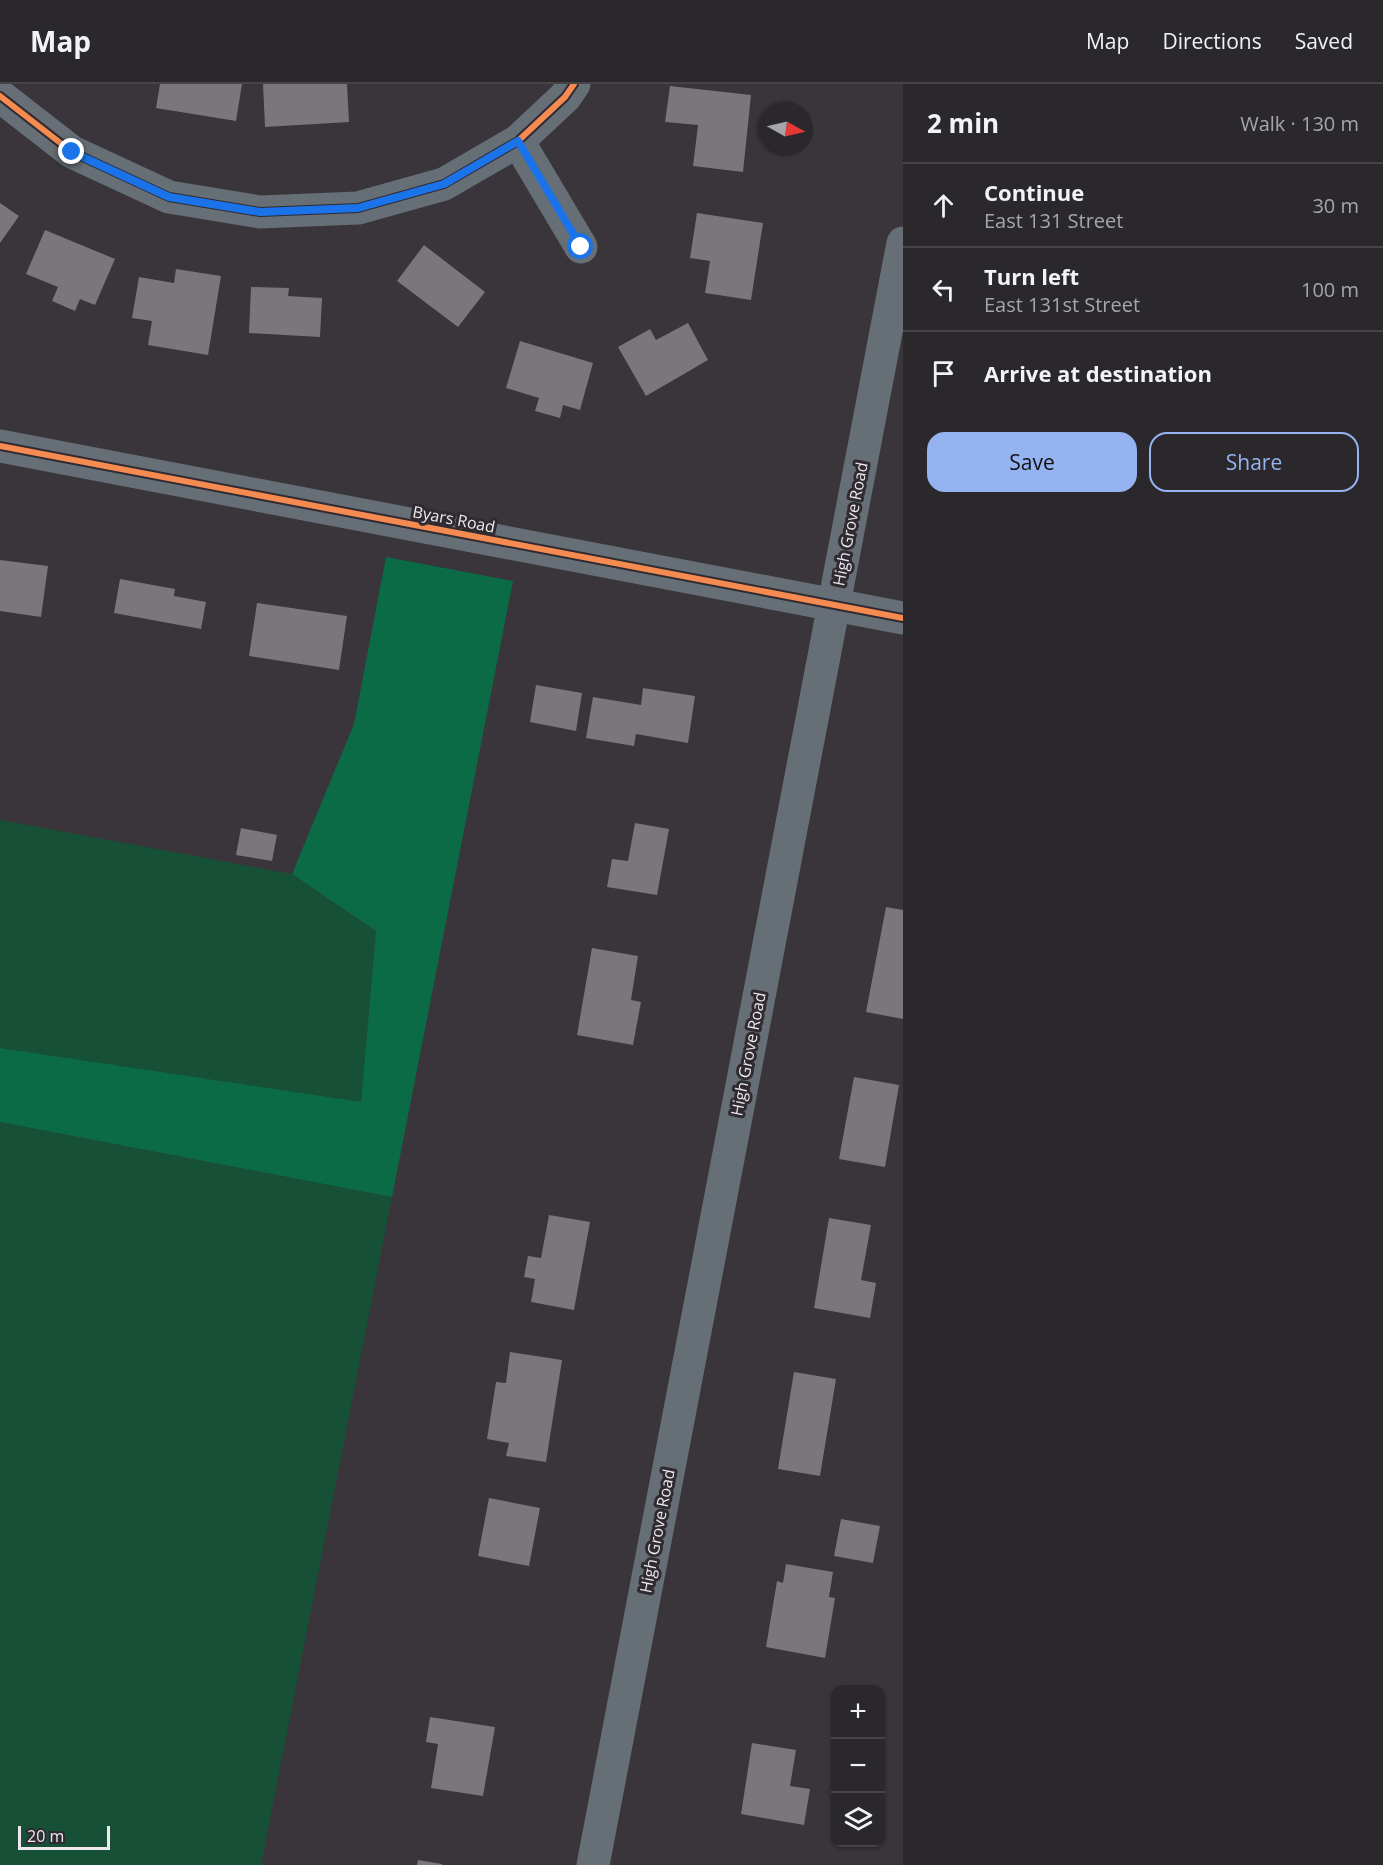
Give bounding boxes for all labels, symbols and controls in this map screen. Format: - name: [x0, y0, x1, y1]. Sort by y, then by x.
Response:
- text: Map: [30, 22, 91, 60]
- text: Map: [1086, 27, 1129, 55]
- text: Directions: [1162, 27, 1262, 55]
- text: Saved: [1295, 27, 1353, 55]
- north arrow: [759, 102, 813, 156]
- text: 2 min: [927, 105, 999, 141]
- text: Walk · 130 m: [1240, 110, 1359, 137]
- route end: [58, 138, 84, 164]
- text: Continue: [984, 177, 1084, 207]
- icon: ahead: [927, 189, 960, 222]
- text: 30 m: [1312, 192, 1359, 219]
- text: East 131 Street: [984, 207, 1123, 234]
- route start: [567, 233, 593, 259]
- text: Turn left: [984, 261, 1079, 291]
- icon: left: [927, 273, 960, 306]
- text: 100 m: [1301, 276, 1359, 303]
- text: East 131st Street: [984, 291, 1140, 318]
- icon: arrive: [927, 357, 960, 390]
- text: Arrive at destination: [984, 358, 1212, 388]
- button: Save: [927, 432, 1137, 492]
- button: Share: [1149, 432, 1359, 492]
- street label: High Grove Road: [827, 460, 873, 588]
- street label: Byars Road: [411, 500, 497, 538]
- street label: High Grove Road: [725, 990, 771, 1118]
- street label: High Grove Road: [634, 1467, 680, 1595]
- map controls: [831, 1685, 885, 1847]
- button: +: [831, 1685, 885, 1739]
- button: −: [831, 1739, 885, 1793]
- button: layers: [831, 1793, 885, 1847]
- scale bar: [18, 1823, 110, 1850]
- text: 20 m: [27, 1825, 64, 1847]

